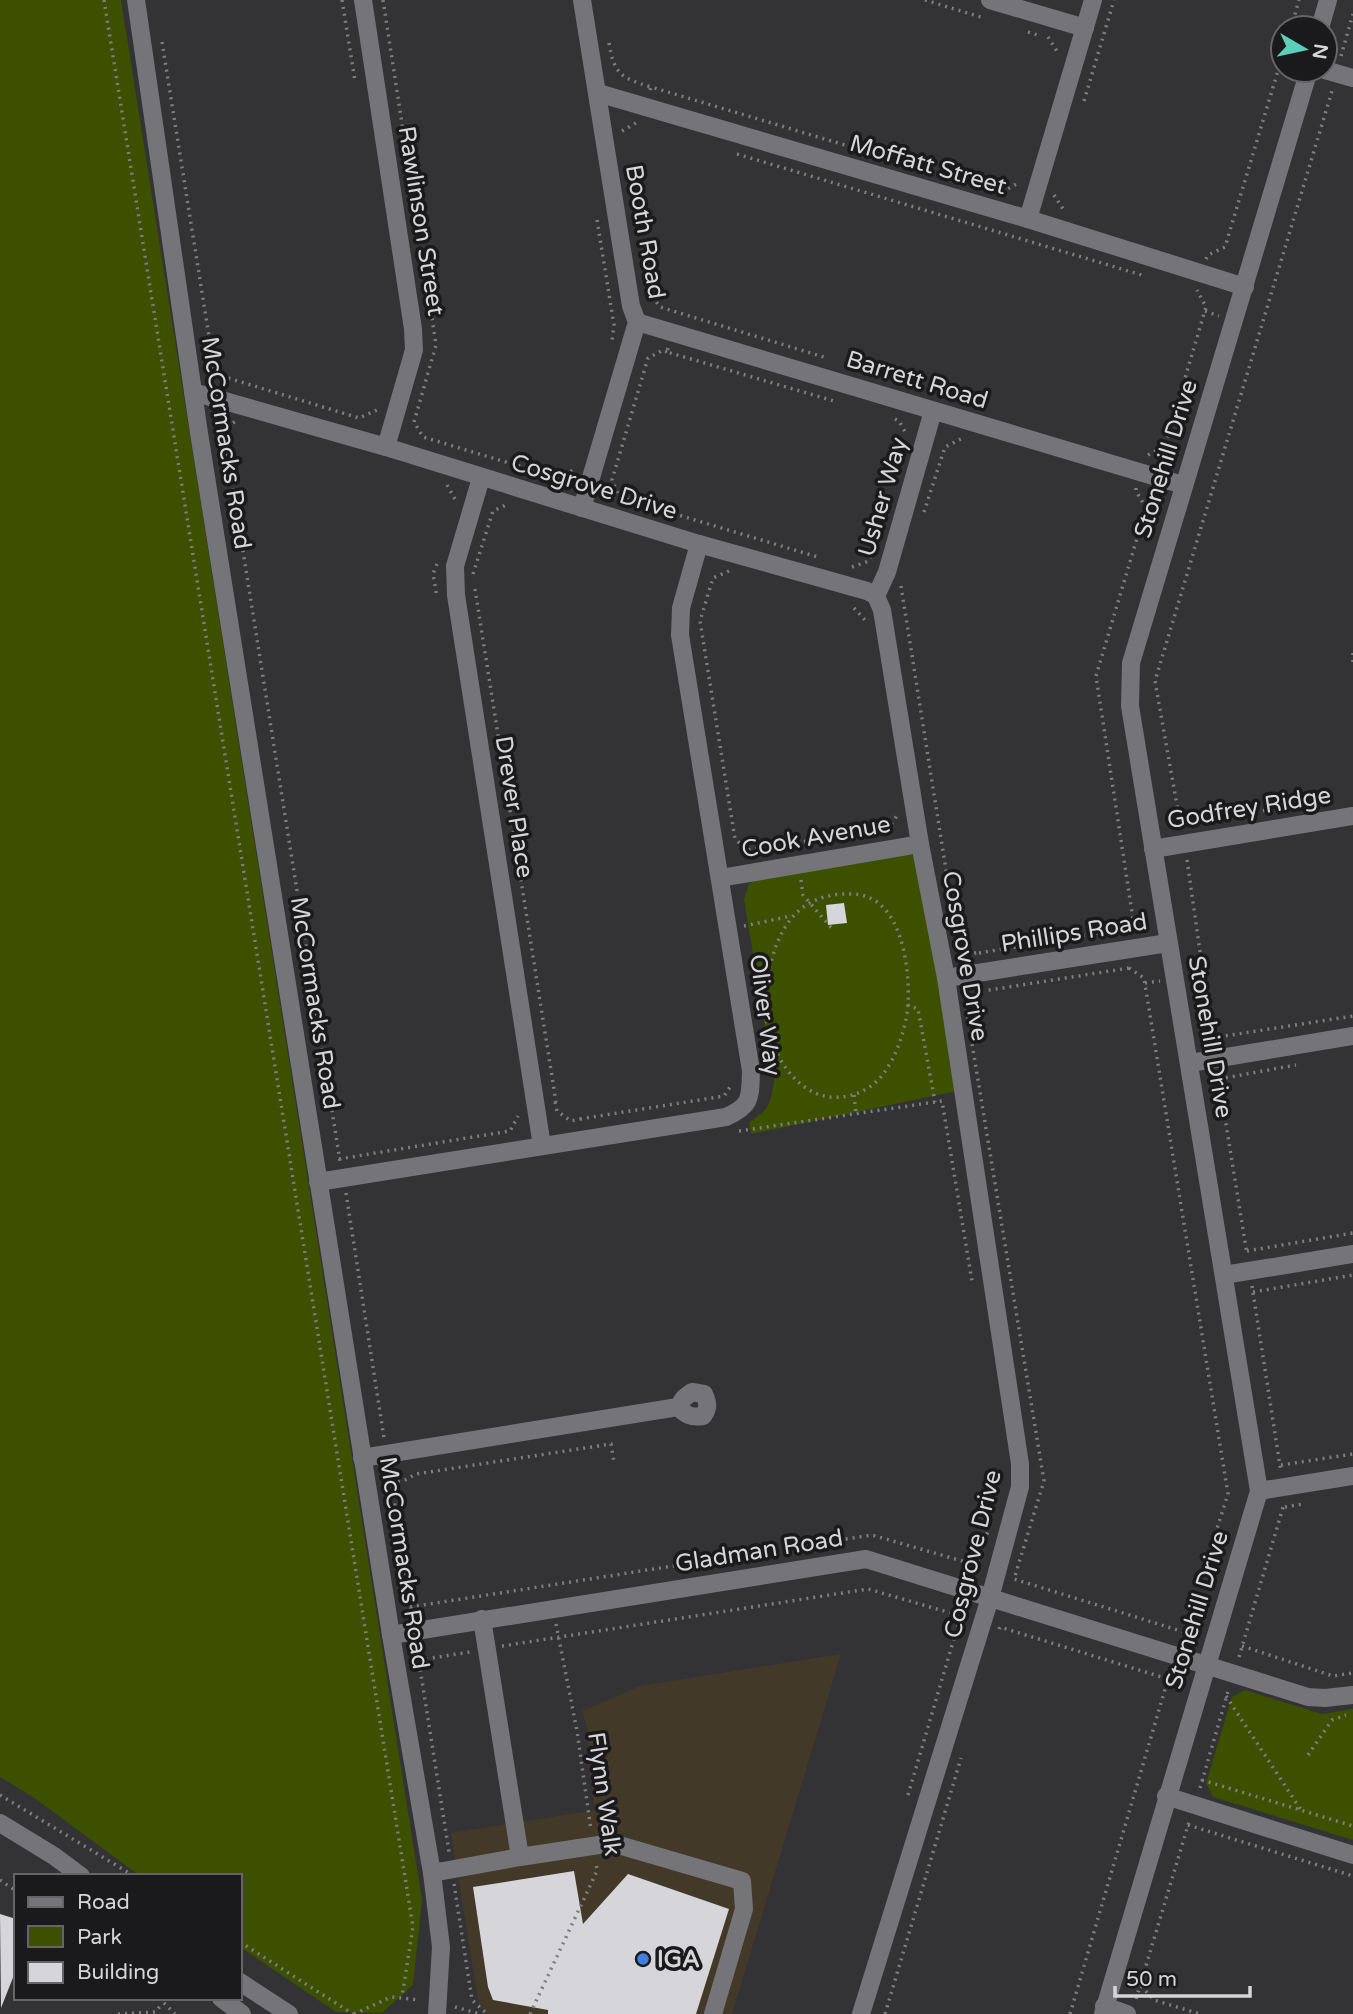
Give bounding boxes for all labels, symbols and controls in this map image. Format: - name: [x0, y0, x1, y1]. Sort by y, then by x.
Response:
- north arrow: [1269, 14, 1339, 84]
- text: N: [1308, 42, 1332, 61]
- street label: Rawlinson Street: [392, 124, 450, 318]
- street label: Moffatt Street: [846, 129, 1010, 201]
- street label: Booth Road: [619, 163, 671, 301]
- street label: McCormacks Road: [195, 335, 257, 551]
- street label: Barrett Road: [843, 345, 991, 415]
- street label: Stonehill Drive: [1128, 376, 1204, 542]
- street label: Usher Way: [852, 434, 914, 560]
- street label: Cosgrove Drive: [507, 448, 681, 526]
- street label: Drever Place: [488, 734, 540, 880]
- street label: Godfrey Ridge: [1165, 781, 1333, 835]
- street label: Cook Avenue: [739, 810, 893, 864]
- street label: Cosgrove Drive: [936, 869, 994, 1043]
- street label: McCormacks Road: [284, 895, 346, 1111]
- street label: Phillips Road: [999, 907, 1149, 959]
- street label: Oliver Way: [743, 953, 787, 1078]
- street label: Stonehill Drive: [1181, 954, 1239, 1120]
- street label: McCormacks Road: [373, 1455, 435, 1671]
- street label: Cosgrove Drive: [938, 1467, 1008, 1641]
- street label: Gladman Road: [673, 1523, 845, 1579]
- street label: Stonehill Drive: [1159, 1527, 1235, 1693]
- street label: Flynn Walk: [581, 1730, 627, 1858]
- legend: [14, 1874, 242, 2000]
- text: Road: [77, 1890, 130, 1915]
- text: Park: [77, 1925, 122, 1950]
- place label: IGA: [657, 1945, 700, 1974]
- marker: IGA: [635, 1951, 651, 1967]
- scale bar: [1115, 1954, 1250, 1998]
- text: Building: [77, 1960, 159, 1985]
- text: 50 m: [1126, 1967, 1177, 1992]

